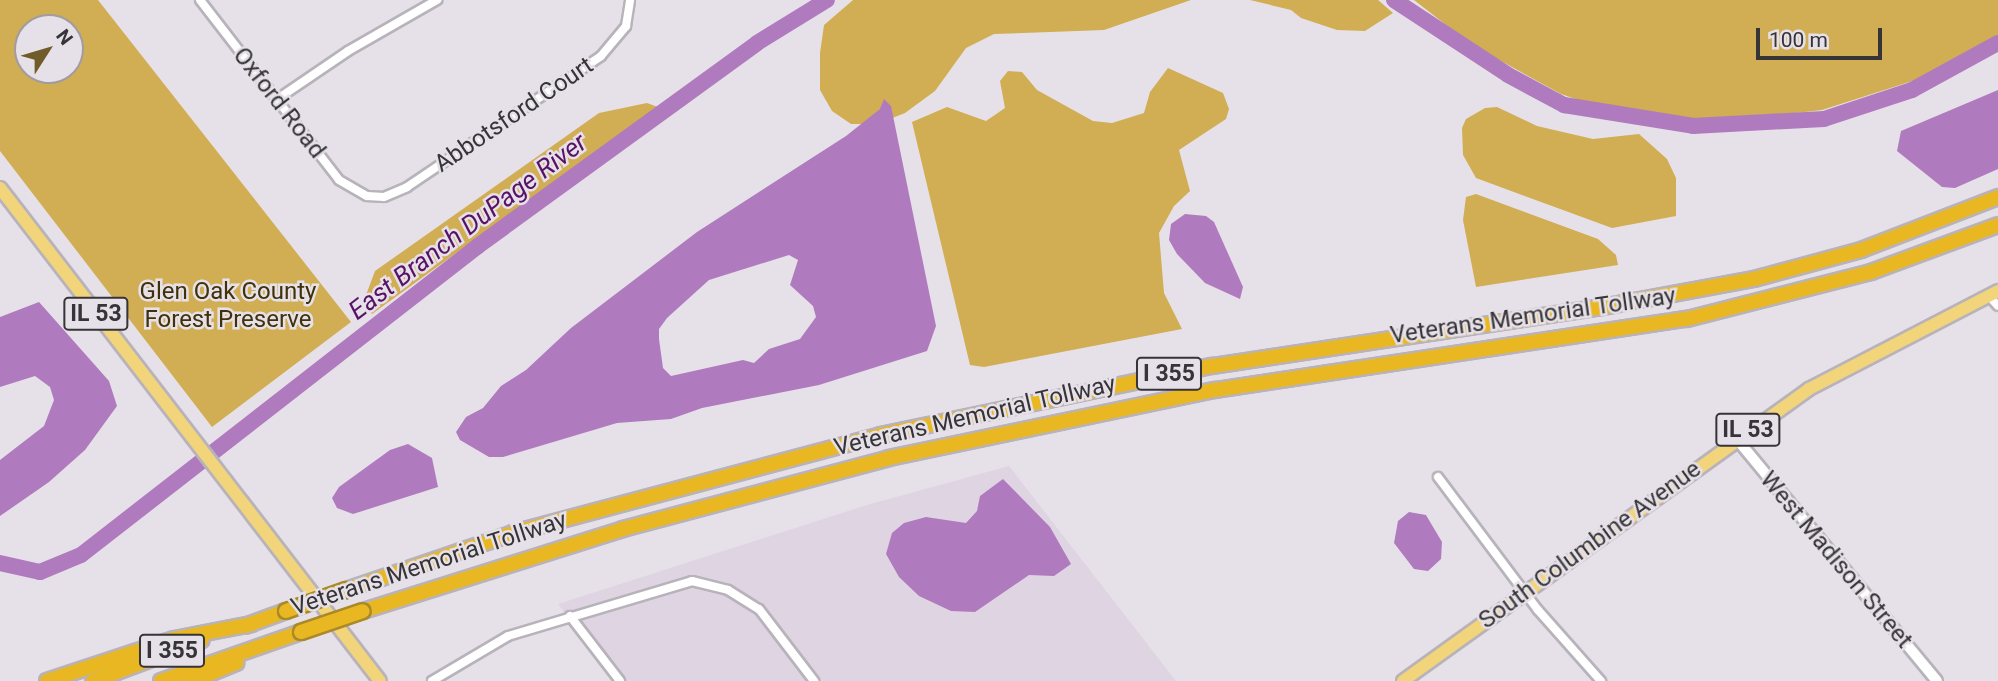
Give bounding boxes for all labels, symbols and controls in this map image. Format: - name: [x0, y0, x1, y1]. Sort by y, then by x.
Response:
- north arrow: [14, 14, 84, 84]
- scale bar: [1760, 14, 1886, 58]
- text: N: [51, 25, 78, 50]
- text: 100 m: [1769, 28, 1828, 52]
- street label: Oxford Road: [227, 42, 331, 164]
- street label: Abbotsford Court: [429, 51, 599, 179]
- water label: East Branch DuPage River: [343, 127, 593, 327]
- park label: Glen Oak County Forest Preserve: [140, 278, 316, 334]
- street label: Veterans Memorial Tollway: [1388, 282, 1678, 350]
- road number: IL 53: [63, 294, 129, 334]
- road number: I 355: [1136, 354, 1202, 394]
- street label: Veterans Memorial Tollway: [831, 370, 1119, 462]
- road number: IL 53: [1715, 410, 1781, 450]
- street label: South Columbine Avenue: [1473, 455, 1707, 635]
- street label: West Madison Street: [1754, 466, 1918, 654]
- street label: Veterans Memorial Tollway: [287, 506, 571, 622]
- road number: I 355: [139, 632, 205, 670]

